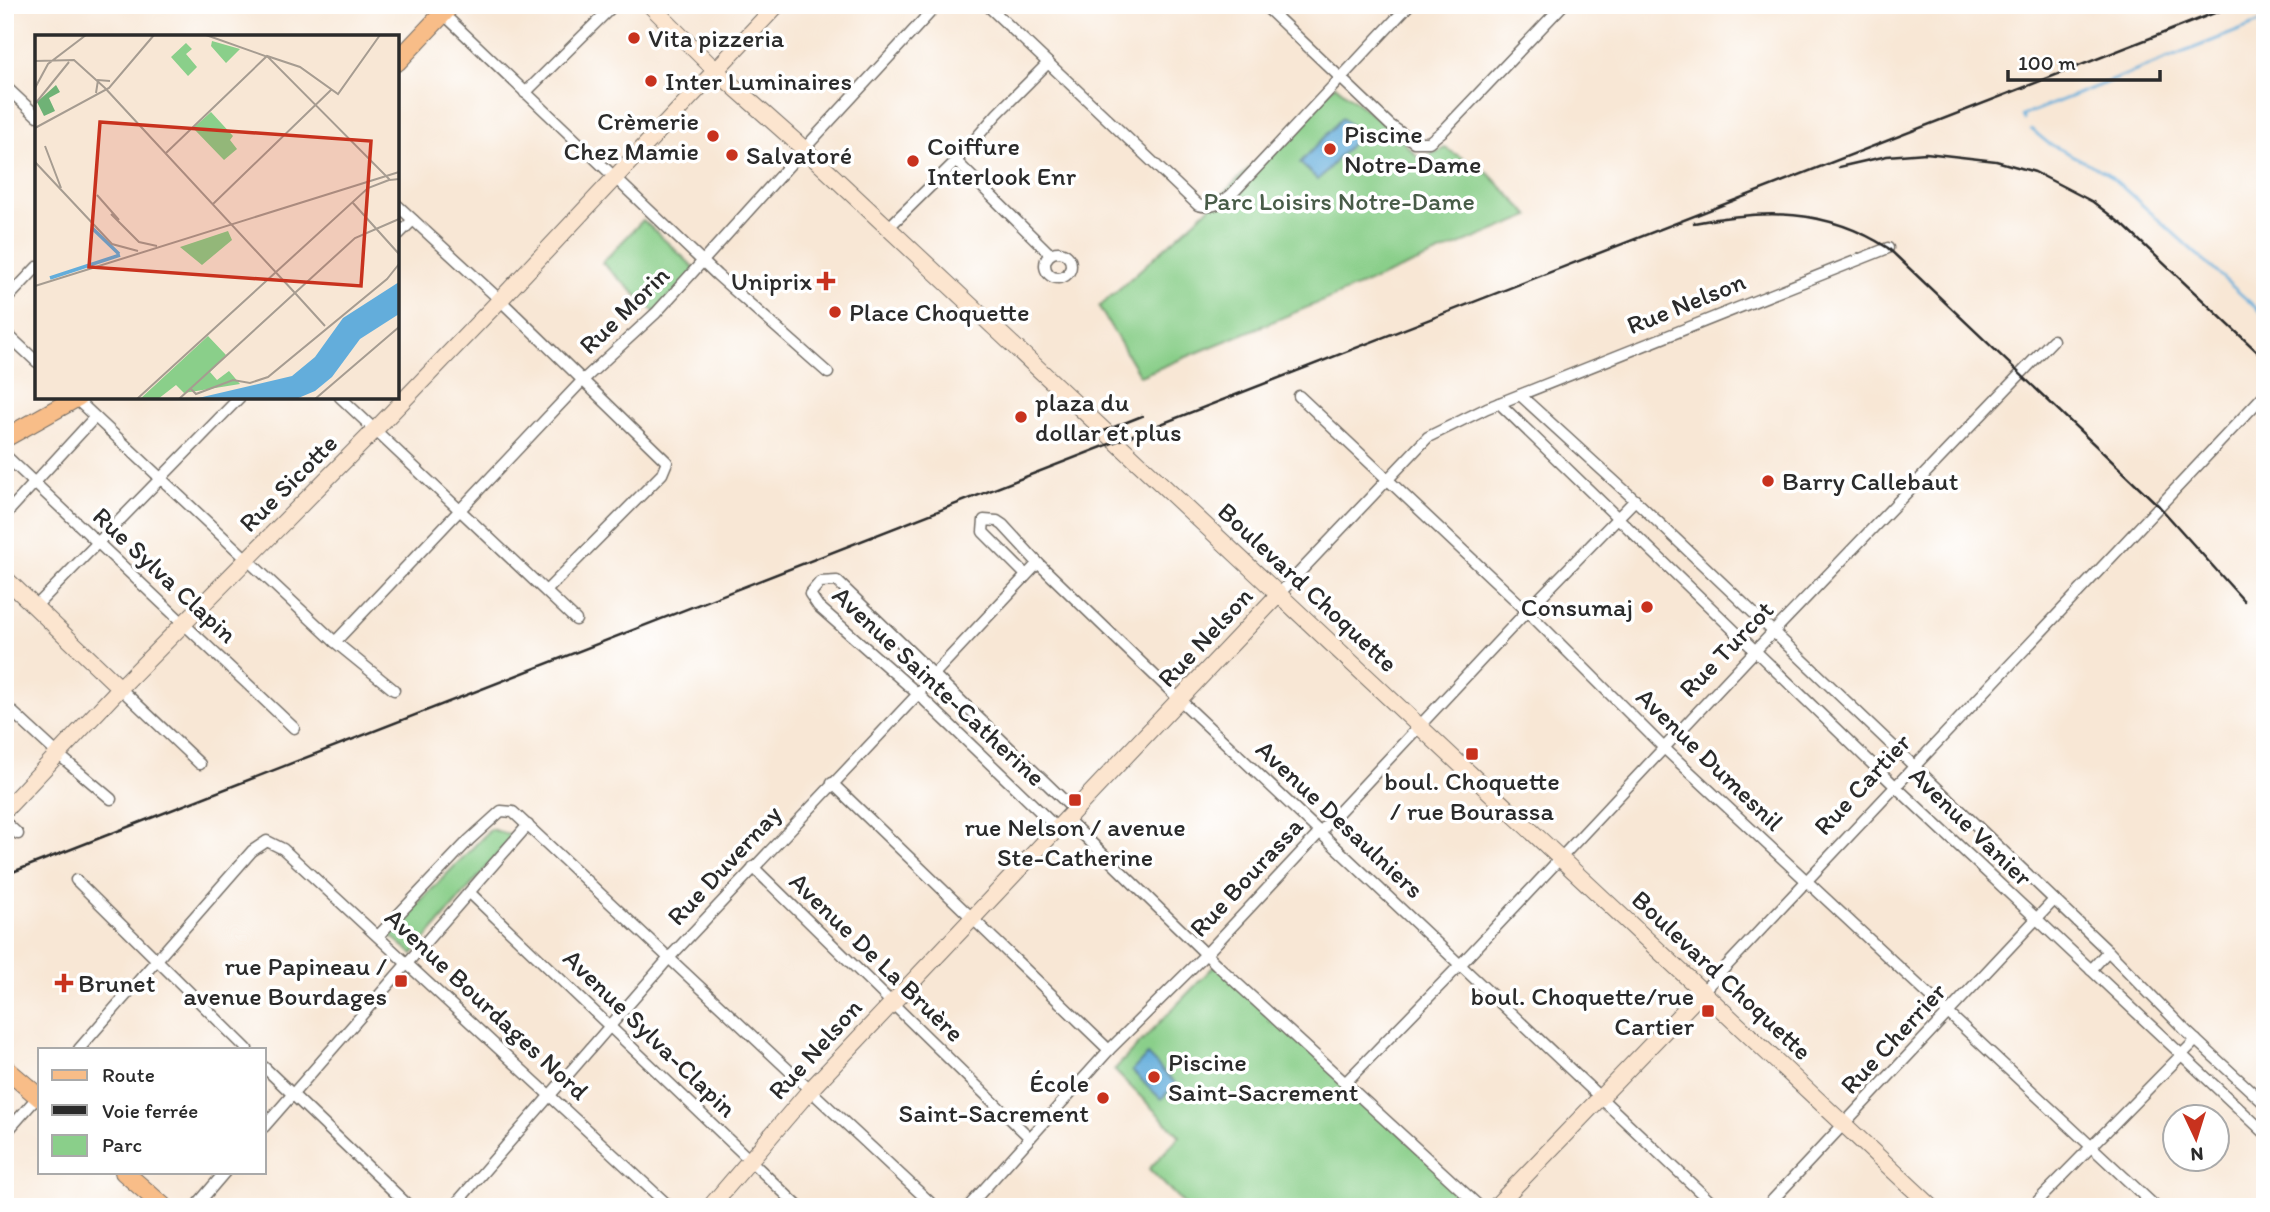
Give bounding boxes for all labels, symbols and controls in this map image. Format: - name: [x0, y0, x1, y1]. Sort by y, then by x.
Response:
- place label: Vita pizzeria: [648, 22, 785, 54]
- marker: Vita pizzeria: [626, 30, 642, 46]
- inset map: [35, 35, 399, 399]
- scale bar: [2008, 38, 2160, 82]
- text: 100 m: [2018, 50, 2076, 75]
- place label: Inter Luminaires: [665, 65, 852, 97]
- marker: Inter Luminaires: [643, 73, 659, 89]
- place label: Crèmerie Chez Mamie: [564, 105, 699, 167]
- place label: Piscine Notre-Dame: [1344, 118, 1481, 180]
- marker: Crèmerie Chez Mamie: [705, 128, 721, 144]
- place label: Coiffure Interlook Enr: [927, 130, 1077, 192]
- place label: Salvatoré: [746, 139, 852, 171]
- marker: Piscine Notre-Dame: [1322, 141, 1338, 157]
- marker: Salvatoré: [724, 147, 740, 163]
- marker: Coiffure Interlook Enr: [905, 153, 921, 169]
- park label: Parc Loisirs Notre-Dame: [1203, 185, 1475, 217]
- street label: Rue Morin: [572, 259, 676, 361]
- place label: Uniprix: [731, 265, 812, 297]
- street label: Rue Nelson: [1622, 265, 1750, 341]
- marker: Uniprix: [818, 273, 834, 289]
- place label: Place Choquette: [849, 296, 1030, 328]
- marker: Place Choquette: [827, 304, 843, 320]
- place label: plaza du dollar et plus: [1035, 386, 1182, 448]
- marker: plaza du dollar et plus: [1013, 409, 1029, 425]
- street label: Rue Sicotte: [232, 427, 344, 539]
- place label: Barry Callebaut: [1782, 465, 1959, 497]
- marker: Barry Callebaut: [1760, 473, 1776, 489]
- street label: Boulevard Choquette: [1211, 495, 1405, 679]
- street label: Rue Sylva Clapin: [86, 500, 244, 650]
- street label: Avenue Sainte-Catherine: [826, 579, 1052, 793]
- street label: Rue Nelson: [1151, 580, 1260, 694]
- place label: Consumaj: [1521, 591, 1633, 623]
- street label: Rue Turcot: [1672, 594, 1780, 704]
- marker: Consumaj: [1639, 599, 1655, 615]
- street label: Avenue Dumesnil: [1630, 681, 1790, 837]
- street label: Rue Cartier: [1807, 726, 1918, 842]
- street label: Avenue Desaulniers: [1249, 733, 1431, 905]
- marker: boul. Choquette / rue Bourassa: [1464, 746, 1480, 762]
- street label: Avenue Vanier: [1903, 759, 2040, 893]
- place label: boul. Choquette / rue Bourassa: [1384, 765, 1560, 827]
- marker: rue Nelson / avenue Ste-Catherine: [1067, 792, 1083, 808]
- street label: Rue Duvernay: [660, 798, 788, 932]
- street label: Rue Bourassa: [1182, 810, 1310, 944]
- place label: rue Nelson / avenue Ste-Catherine: [964, 811, 1186, 873]
- street label: Avenue De La Bruère: [783, 865, 971, 1049]
- street label: Boulevard Choquette: [1625, 883, 1819, 1067]
- street label: Avenue Bourdages Nord: [378, 901, 596, 1107]
- street label: Avenue Sylva-Clapin: [557, 942, 743, 1124]
- place label: rue Papineau / avenue Bourdages: [183, 950, 387, 1012]
- place label: Brunet: [78, 967, 156, 999]
- marker: rue Papineau / avenue Bourdages: [393, 973, 409, 989]
- marker: Brunet: [56, 975, 72, 991]
- street label: Rue Cherrier: [1833, 975, 1953, 1100]
- place label: boul. Choquette/rue Cartier: [1471, 980, 1695, 1042]
- street label: Rue Nelson: [761, 992, 869, 1106]
- marker: boul. Choquette/rue Cartier: [1700, 1003, 1716, 1019]
- place label: Piscine Saint-Sacrement: [1168, 1046, 1359, 1108]
- legend: [38, 1048, 266, 1174]
- text: Route: [102, 1062, 155, 1087]
- place label: École Saint-Sacrement: [899, 1067, 1089, 1129]
- marker: Piscine Saint-Sacrement: [1146, 1069, 1162, 1085]
- marker: École Saint-Sacrement: [1095, 1090, 1111, 1106]
- text: Voie ferrée: [102, 1098, 198, 1123]
- north arrow: [2162, 1104, 2232, 1174]
- text: Parc: [102, 1132, 142, 1157]
- text: N: [2190, 1143, 2204, 1166]

